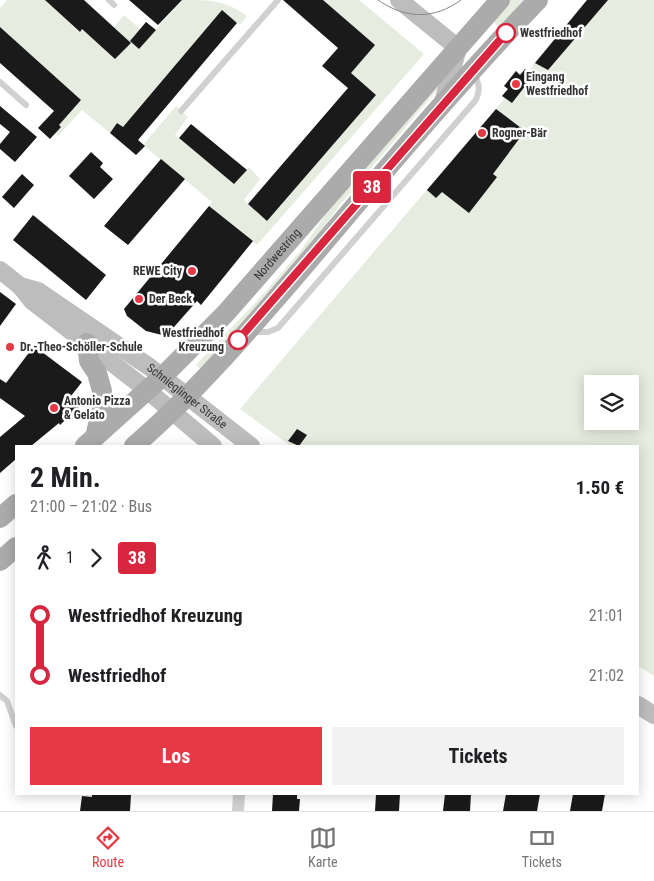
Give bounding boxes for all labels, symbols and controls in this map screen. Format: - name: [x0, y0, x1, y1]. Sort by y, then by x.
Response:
- marker: Westfriedhof: [496, 23, 516, 43]
- place label: Westfriedhof: [520, 26, 582, 40]
- place label: Eingang Westfriedhof: [526, 70, 588, 98]
- marker: Eingang Westfriedhof: [510, 78, 522, 90]
- place label: Rogner-Bär: [492, 126, 547, 140]
- marker: Rogner-Bär: [476, 127, 488, 139]
- line badge: 38: [350, 171, 394, 203]
- text: 38: [363, 176, 381, 197]
- street label: Nordwestring: [251, 226, 304, 283]
- place label: REWE City: [133, 264, 183, 278]
- marker: REWE City: [186, 265, 198, 277]
- place label: Der Beck: [149, 292, 192, 306]
- marker: Der Beck: [133, 293, 145, 305]
- place label: Westfriedhof Kreuzung: [162, 326, 224, 354]
- marker: Westfriedhof Kreuzung: [228, 330, 248, 350]
- place label: Dr.-Theo-Schöller-Schule: [20, 340, 143, 354]
- marker: Dr.-Theo-Schöller-Schule: [4, 341, 16, 353]
- street label: Schnieglinger Straße: [144, 360, 230, 432]
- map controls: [584, 375, 639, 430]
- button: layers: [584, 375, 639, 430]
- place label: Antonio Pizza & Gelato: [64, 394, 131, 422]
- marker: Antonio Pizza & Gelato: [48, 402, 60, 414]
- text: 2 Min.: [30, 461, 101, 494]
- text: 1.50 €: [576, 476, 624, 499]
- text: 21:00 – 21:02 · Bus: [30, 497, 152, 516]
- icon: walk: [30, 544, 58, 572]
- icon: forward: [82, 544, 110, 572]
- text: 38: [128, 547, 146, 568]
- text: 1: [66, 548, 74, 567]
- text: Westfriedhof Kreuzung: [68, 604, 243, 627]
- text: 21:01: [589, 606, 624, 625]
- text: Westfriedhof: [68, 664, 166, 687]
- text: 21:02: [589, 666, 624, 685]
- button: Los: [30, 727, 322, 785]
- button: Tickets: [332, 727, 624, 785]
- tab: Route: [92, 824, 124, 870]
- tab: Karte: [308, 824, 338, 870]
- tab: Tickets: [522, 824, 562, 870]

